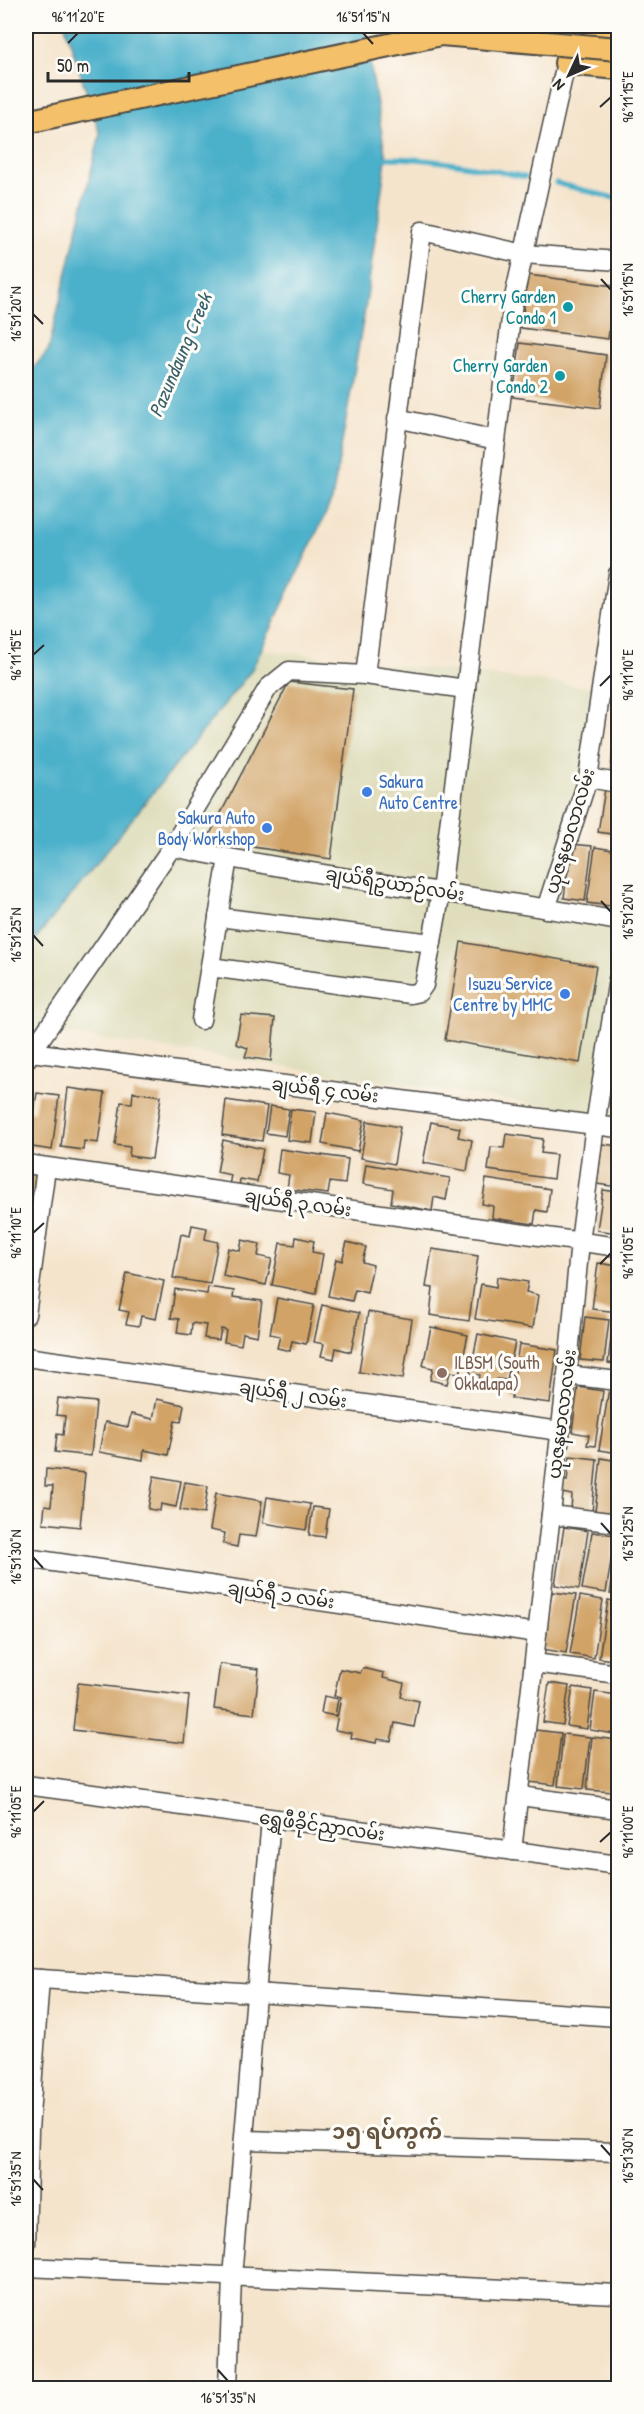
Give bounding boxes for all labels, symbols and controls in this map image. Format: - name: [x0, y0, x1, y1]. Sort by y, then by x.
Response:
- text: 96°11'20"E: [51, 6, 105, 27]
- text: 16°51'15"N: [336, 6, 390, 27]
- scale bar: [48, 45, 189, 83]
- north arrow: [539, 45, 599, 105]
- text: 50 m: [57, 53, 89, 78]
- text: 96°11'15"E: [617, 71, 638, 123]
- text: N: [547, 74, 569, 96]
- text: 16°51'15"N: [617, 263, 638, 317]
- place label: Cherry Garden Condo 1: [461, 284, 556, 330]
- text: 16°51'20"N: [5, 286, 26, 342]
- water label: Pazundaung Creek: [141, 287, 219, 421]
- marker: Cherry Garden Condo 1: [561, 300, 575, 314]
- place label: Cherry Garden Condo 2: [453, 353, 549, 399]
- marker: Cherry Garden Condo 2: [553, 369, 567, 383]
- text: 96°11'15"E: [5, 629, 26, 681]
- text: 96°11'10"E: [617, 649, 638, 701]
- street label: ယုဇနမာလာလမ်း: [539, 765, 603, 898]
- place label: Sakura Auto Centre: [379, 769, 458, 815]
- marker: Sakura Auto Centre: [360, 785, 374, 799]
- place label: Sakura Auto Body Workshop: [158, 805, 255, 851]
- marker: Sakura Auto Body Workshop: [260, 821, 274, 835]
- street label: ချယ်ရီဥယာဉ်လမ်း: [323, 859, 467, 910]
- text: 16°51'20"N: [617, 884, 638, 940]
- text: 16°51'25"N: [5, 907, 26, 963]
- place label: Isuzu Service Centre by MMC: [453, 971, 553, 1017]
- marker: Isuzu Service Centre by MMC: [558, 987, 572, 1001]
- street label: ချယ်ရီ ၄ လမ်း: [270, 1070, 380, 1111]
- street label: ချယ်ရီ ၃ လမ်း: [243, 1182, 353, 1225]
- text: 96°11'10"E: [5, 1207, 26, 1259]
- text: 96°11'05"E: [617, 1226, 638, 1279]
- street label: ယုဇနမာလာလမ်း: [541, 1348, 585, 1481]
- place label: ILBSM (South Okkalapa): [454, 1350, 540, 1396]
- marker: ILBSM (South Okkalapa): [435, 1366, 449, 1380]
- street label: ချယ်ရီ ၂ လမ်း: [237, 1373, 349, 1416]
- text: 16°51'25"N: [617, 1506, 638, 1562]
- text: 16°51'30"N: [5, 1529, 26, 1585]
- street label: ချယ်ရီ ၁ လမ်း: [226, 1574, 336, 1617]
- text: 96°11'05"E: [5, 1785, 26, 1838]
- street label: ရွှေဖီခိုင်ညှာလမ်း: [257, 1803, 387, 1850]
- text: 96°11'00"E: [617, 1805, 638, 1858]
- district label: ၁၅ ရပ်ကွက်: [332, 2116, 442, 2149]
- text: 16°51'30"N: [617, 2128, 638, 2184]
- text: 16°51'35"N: [5, 2152, 26, 2206]
- text: 16°51'35"N: [201, 2387, 255, 2408]

